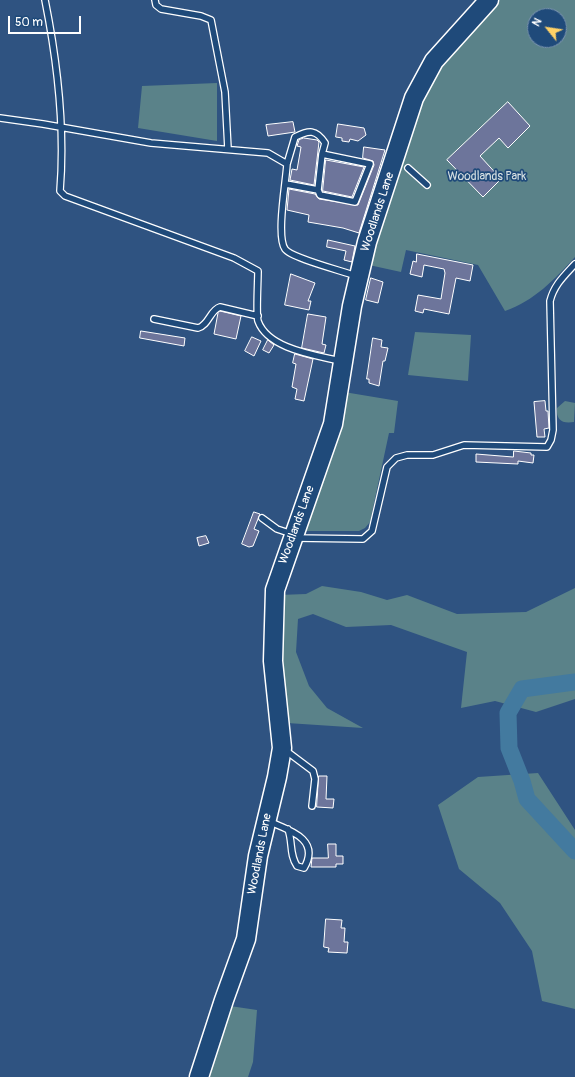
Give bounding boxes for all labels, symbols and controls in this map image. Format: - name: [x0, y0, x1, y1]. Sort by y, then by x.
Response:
- scale bar: [10, 8, 83, 34]
- north arrow: [527, 8, 567, 48]
- text: 50 m: [15, 15, 43, 30]
- text: N: [530, 16, 545, 29]
- park label: Woodlands Park: [448, 170, 526, 184]
- street label: Woodlands Lane: [358, 171, 398, 253]
- street label: Woodlands Lane: [276, 484, 318, 566]
- street label: Woodlands Lane: [245, 812, 275, 896]

